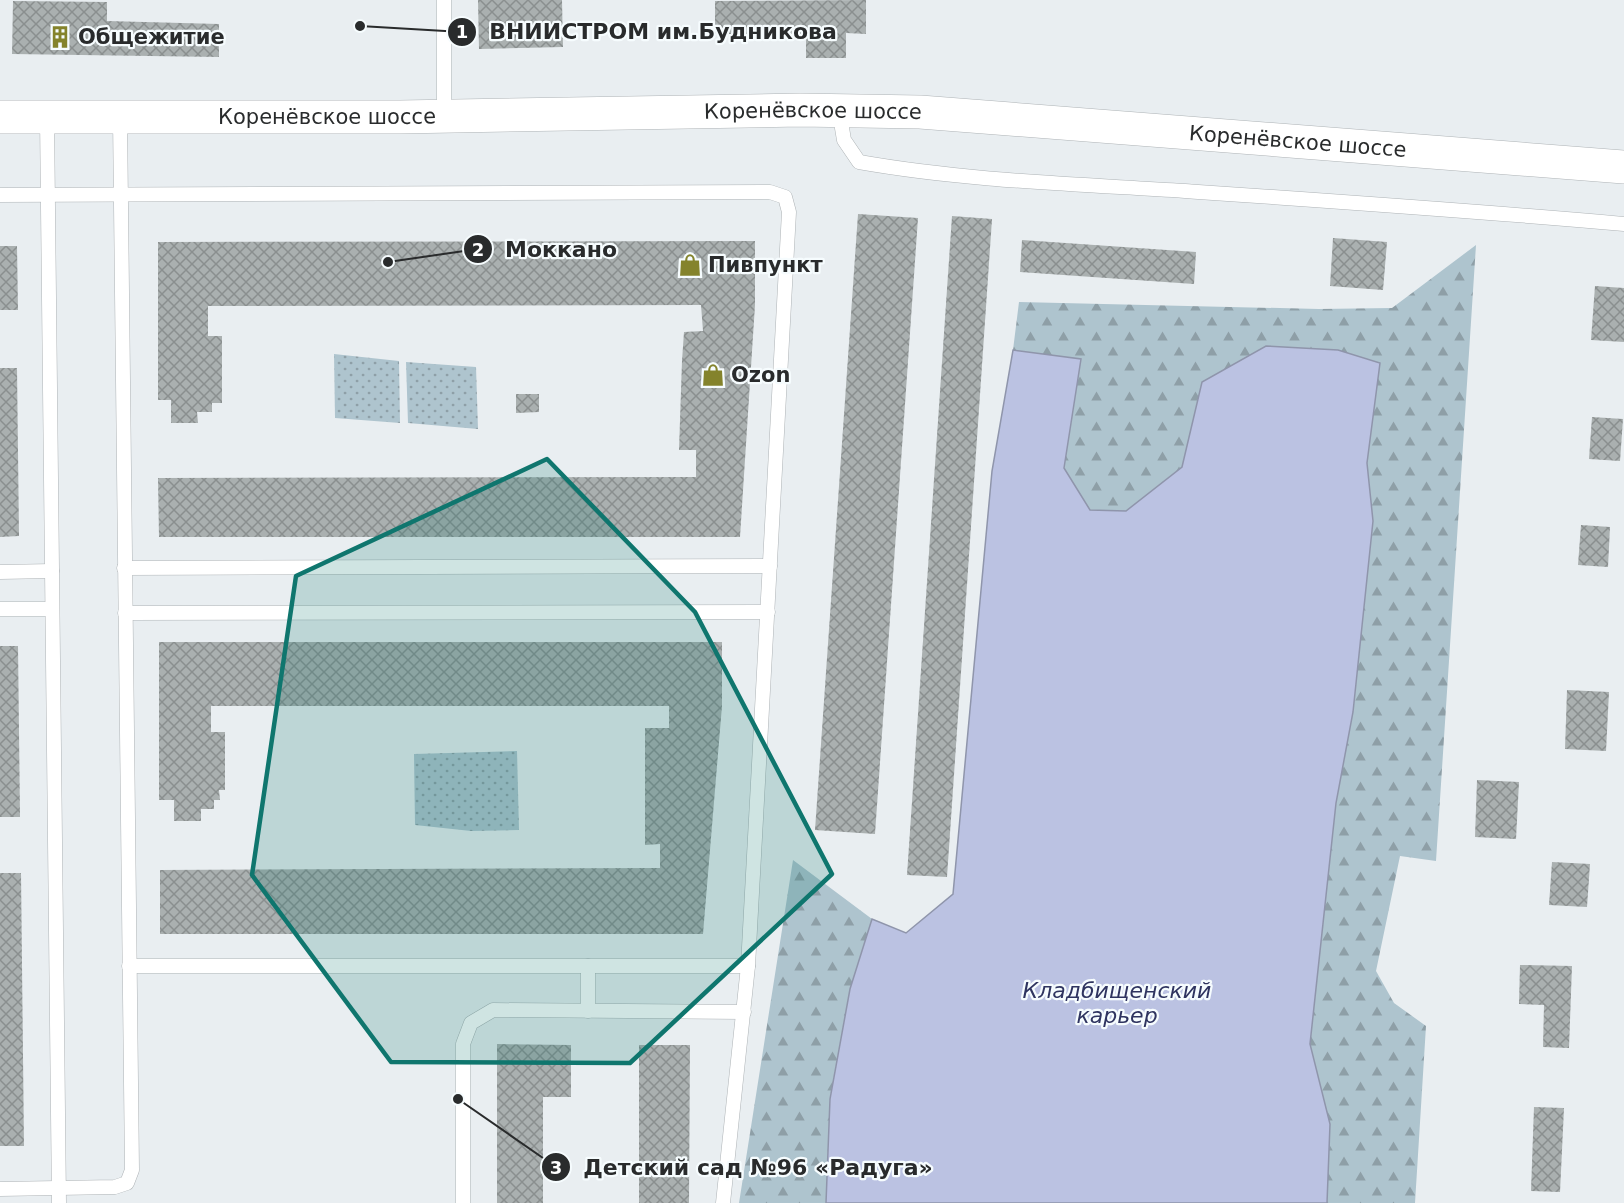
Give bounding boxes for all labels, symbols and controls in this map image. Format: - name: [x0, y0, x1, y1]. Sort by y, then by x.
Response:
- callout: ВНИИСТРОМ им.Будникова: [447, 12, 849, 52]
- text: ВНИИСТРОМ им.Будникова: [489, 19, 837, 44]
- text: 1: [456, 21, 468, 42]
- building icon: Общежитие: [47, 24, 73, 50]
- place label: Общежитие: [78, 25, 225, 49]
- street label: Коренёвское шоссе: [704, 98, 922, 124]
- street label: Коренёвское шоссе: [218, 104, 436, 129]
- street label: Коренёвское шоссе: [1188, 121, 1407, 162]
- callout: Моккано: [463, 229, 629, 269]
- text: Моккано: [505, 237, 617, 262]
- text: 2: [472, 239, 484, 260]
- shop icon: Пивпункт: [677, 252, 703, 278]
- place label: Пивпункт: [708, 253, 824, 277]
- shop icon: Ozon: [700, 362, 726, 388]
- place label: Ozon: [731, 363, 790, 387]
- water label: Кладбищенский карьер: [1023, 978, 1211, 1028]
- callout: Детский сад №96 «Радуга»: [541, 1147, 945, 1187]
- text: Детский сад №96 «Радуга»: [583, 1155, 933, 1180]
- text: 3: [550, 1157, 562, 1178]

